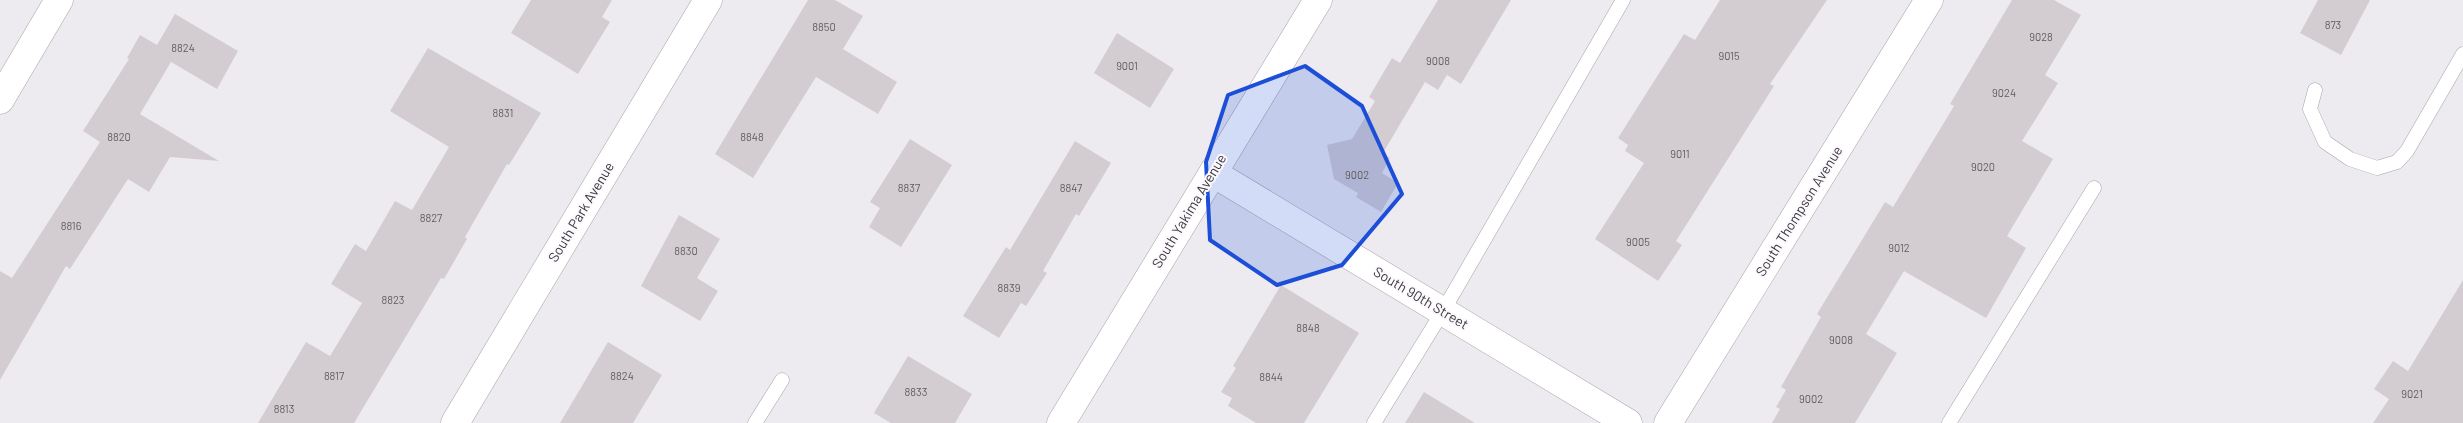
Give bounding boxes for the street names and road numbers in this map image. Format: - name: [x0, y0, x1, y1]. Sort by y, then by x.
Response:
- street label: South Thompson Avenue: [1752, 142, 1846, 279]
- street label: South Yakima Avenue: [1148, 151, 1229, 271]
- street label: South Park Avenue: [544, 159, 617, 265]
- street label: South 90th Street: [1371, 263, 1472, 333]

